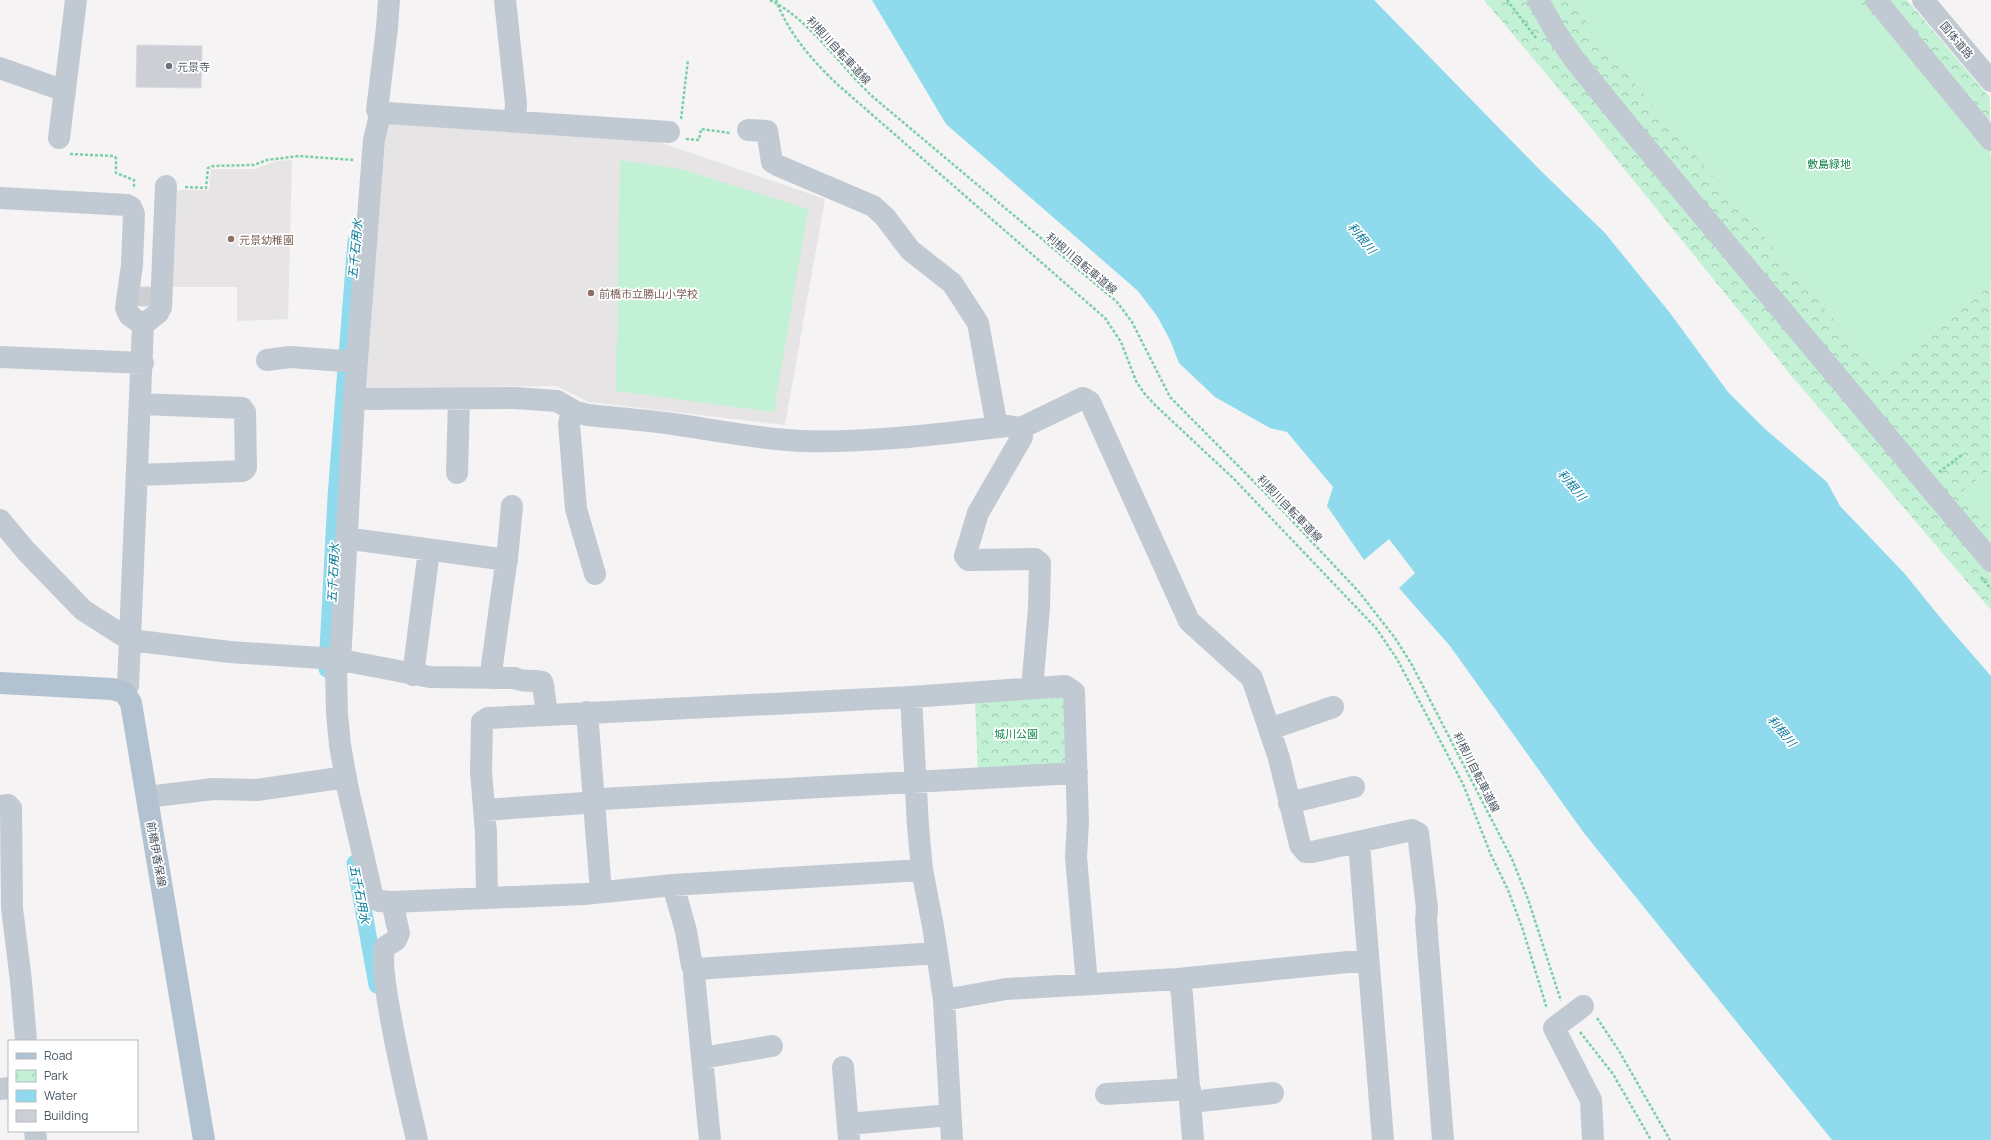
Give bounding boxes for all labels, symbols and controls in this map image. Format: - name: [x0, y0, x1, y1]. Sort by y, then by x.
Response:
- street label: 利根川自転車道線: [804, 13, 874, 87]
- street label: 国体道路: [1937, 18, 1977, 62]
- place label: 元景寺: [177, 59, 210, 74]
- marker: 元景寺: [164, 61, 174, 71]
- park label: 敷島緑地: [1807, 156, 1851, 171]
- water label: 五千石用水: [344, 216, 366, 280]
- water label: 利根川: [1344, 219, 1381, 259]
- street label: 利根川自転車道線: [1043, 229, 1121, 297]
- place label: 元景幼稚園: [239, 232, 294, 247]
- marker: 元景幼稚園: [226, 234, 236, 244]
- place label: 前橋市立勝山小学校: [599, 286, 698, 301]
- marker: 前橋市立勝山小学校: [586, 288, 596, 298]
- water label: 利根川: [1554, 466, 1591, 506]
- street label: 利根川自転車道線: [1254, 471, 1326, 545]
- water label: 五千石用水: [323, 541, 343, 603]
- water label: 利根川: [1764, 712, 1801, 752]
- park label: 城川公園: [994, 726, 1038, 741]
- street label: 利根川自転車道線: [1450, 729, 1504, 815]
- street label: 前橋伊香保線: [144, 820, 170, 888]
- water label: 五千石用水: [346, 863, 374, 927]
- legend: [8, 1040, 138, 1132]
- text: Road: [44, 1047, 72, 1064]
- text: Park: [44, 1067, 69, 1084]
- text: Water: [44, 1087, 78, 1104]
- text: Building: [44, 1107, 88, 1124]

